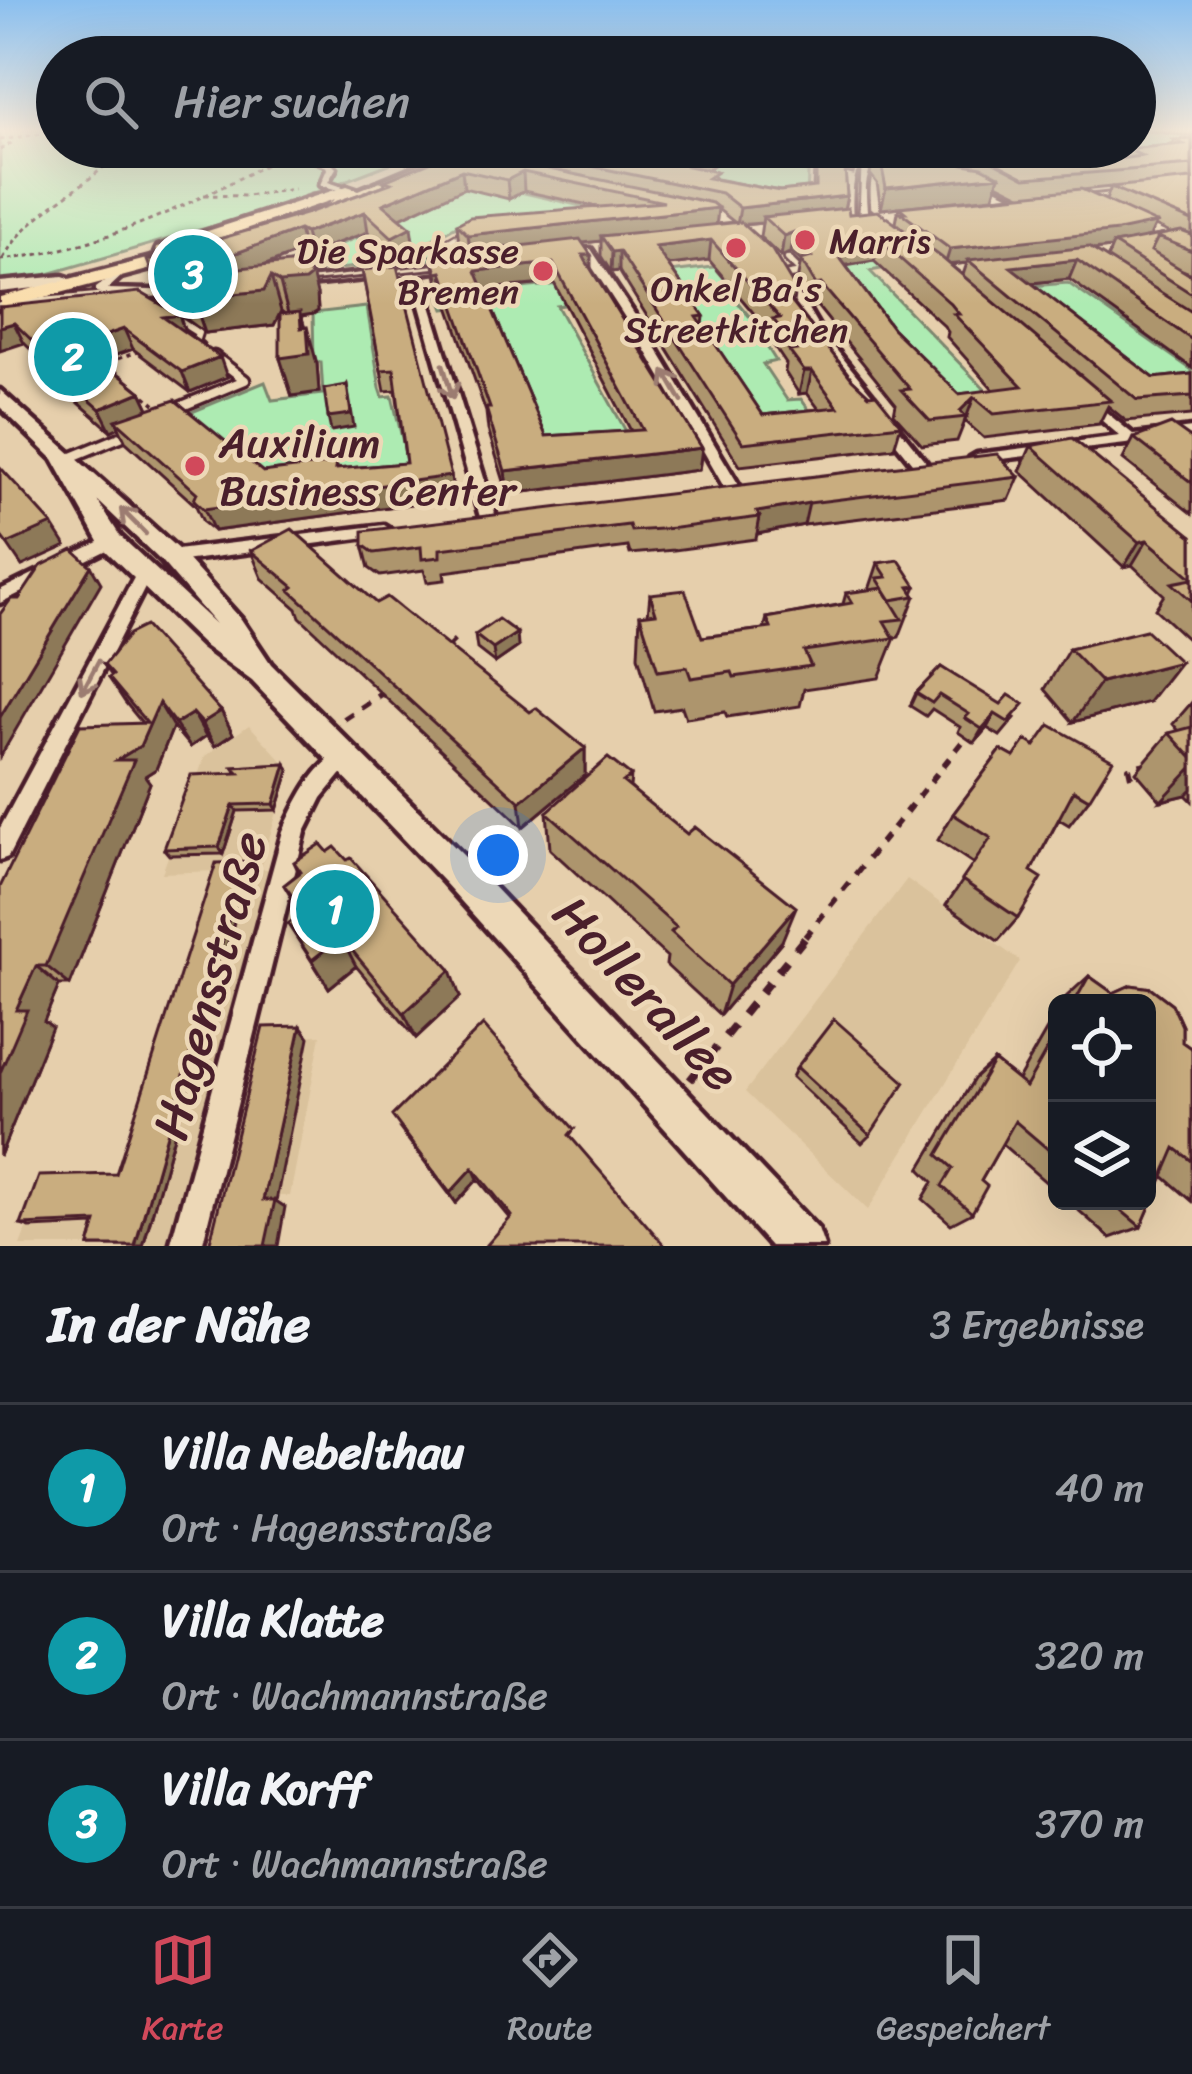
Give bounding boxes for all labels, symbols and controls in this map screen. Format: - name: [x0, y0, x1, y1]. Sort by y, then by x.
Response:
- search box: [36, 36, 1156, 168]
- text: Hier suchen: [174, 62, 410, 142]
- icon: search: [78, 69, 144, 135]
- place label: Marris: [829, 209, 931, 273]
- place label: Die Sparkasse Bremen: [296, 219, 519, 324]
- marker: Marris: [792, 227, 818, 253]
- pin: 3: [154, 229, 232, 319]
- marker: Onkel Ba's Streetkitchen: [723, 235, 749, 261]
- place label: Onkel Ba's Streetkitchen: [624, 257, 848, 362]
- marker: Die Sparkasse Bremen: [530, 258, 556, 284]
- pin: 2: [34, 312, 112, 402]
- one-way arrow: [438, 363, 460, 401]
- one-way arrow: [661, 369, 685, 404]
- place label: Auxilium Business Center: [218, 406, 518, 528]
- marker: Auxilium Business Center: [182, 453, 208, 479]
- one-way arrow: [119, 507, 148, 535]
- one-way arrow: [78, 659, 101, 694]
- street label: Hagensstraße: [126, 821, 294, 1149]
- your location: [468, 825, 528, 885]
- pin: 1: [296, 864, 374, 954]
- street label: Hollerallee: [530, 873, 763, 1114]
- map controls: [1048, 994, 1156, 1210]
- button: locate: [1048, 994, 1156, 1102]
- button: layers: [1048, 1102, 1156, 1210]
- text: In der Nähe: [48, 1279, 310, 1369]
- text: 3 Ergebnisse: [930, 1290, 1144, 1359]
- text: Villa Nebelthau: [162, 1413, 464, 1493]
- text: 1: [79, 1453, 95, 1522]
- text: 40 m: [1055, 1453, 1144, 1522]
- text: Ort · Hagensstraße: [162, 1493, 493, 1562]
- text: Villa Klatte: [162, 1581, 384, 1661]
- text: 2: [76, 1621, 98, 1690]
- text: 320 m: [1035, 1621, 1144, 1690]
- text: Ort · Wachmannstraße: [162, 1661, 548, 1730]
- text: Villa Korff: [162, 1749, 366, 1829]
- text: 3: [76, 1789, 98, 1858]
- text: 370 m: [1036, 1789, 1144, 1858]
- text: Ort · Wachmannstraße: [162, 1829, 548, 1898]
- tab: Karte: [142, 1927, 224, 2057]
- tab: Route: [507, 1927, 592, 2057]
- tab: Gespeichert: [876, 1927, 1050, 2057]

